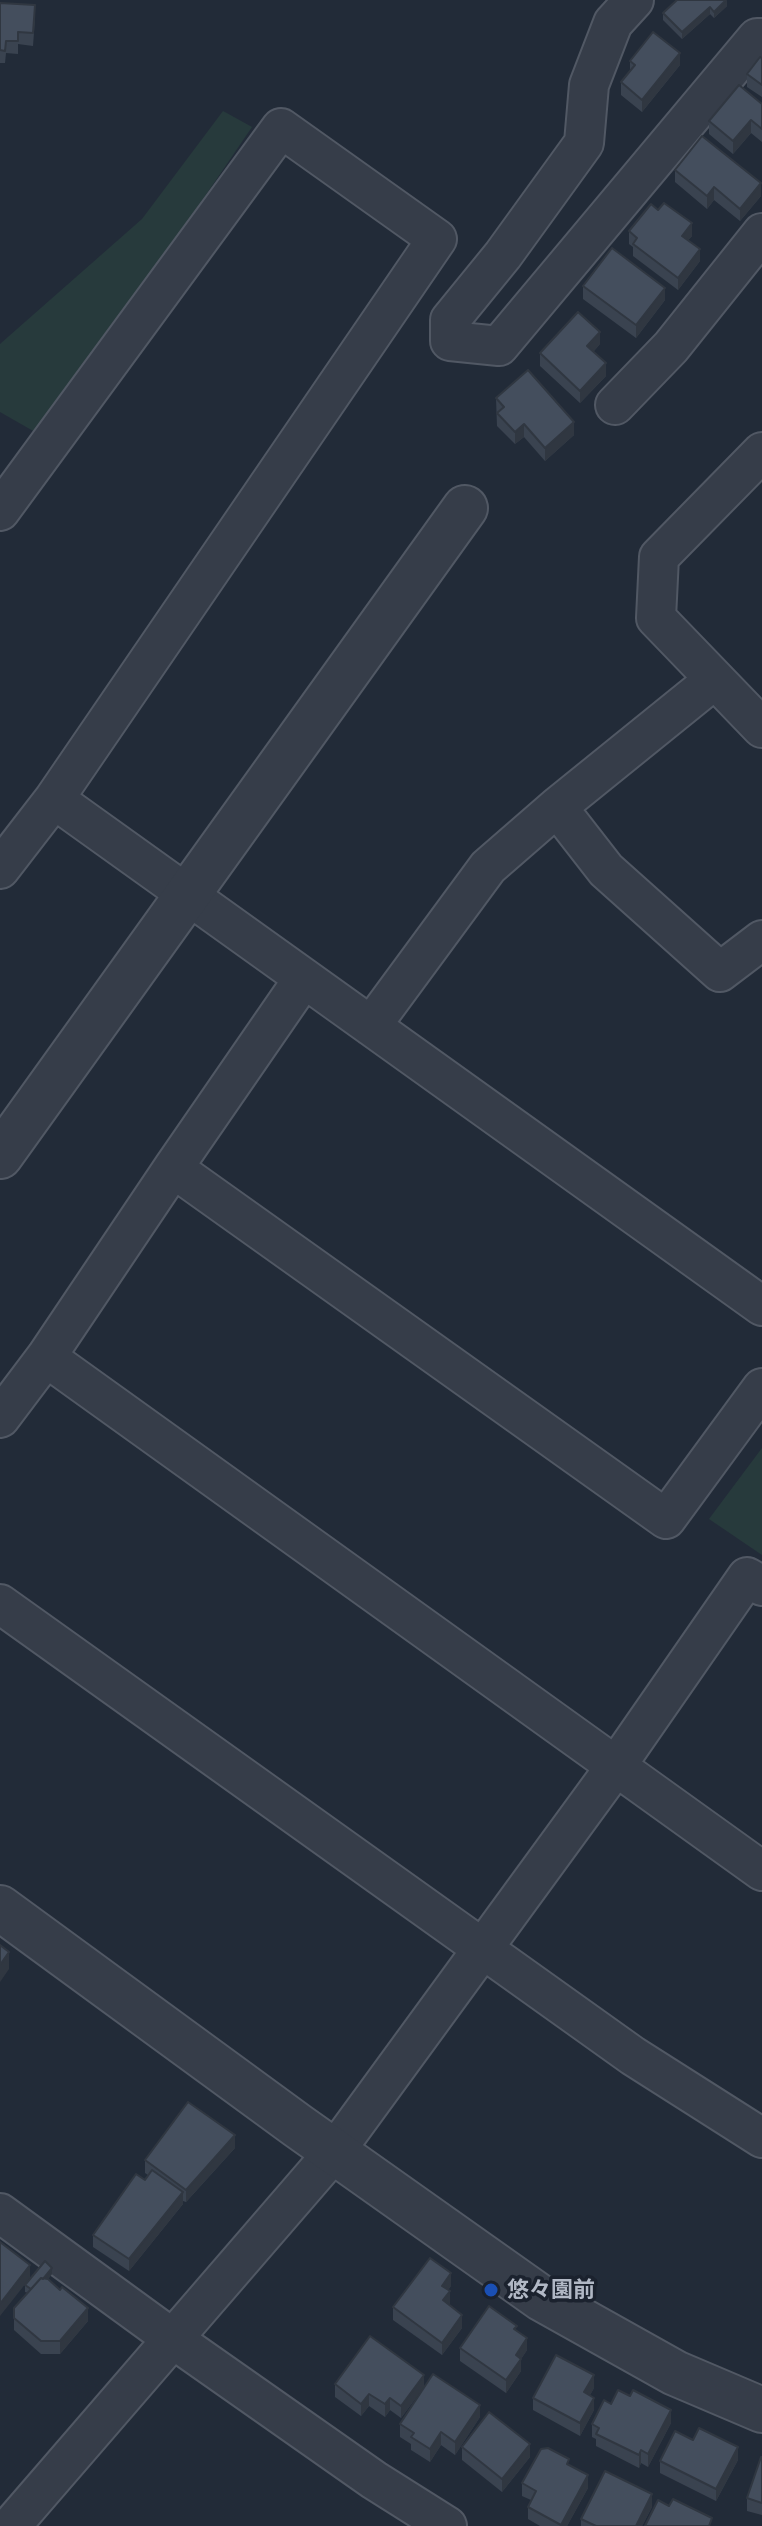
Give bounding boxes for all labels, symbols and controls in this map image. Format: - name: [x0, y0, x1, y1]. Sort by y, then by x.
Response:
- place label: 悠々園前: [507, 2277, 595, 2303]
- marker: 悠々園前: [482, 2281, 500, 2299]

